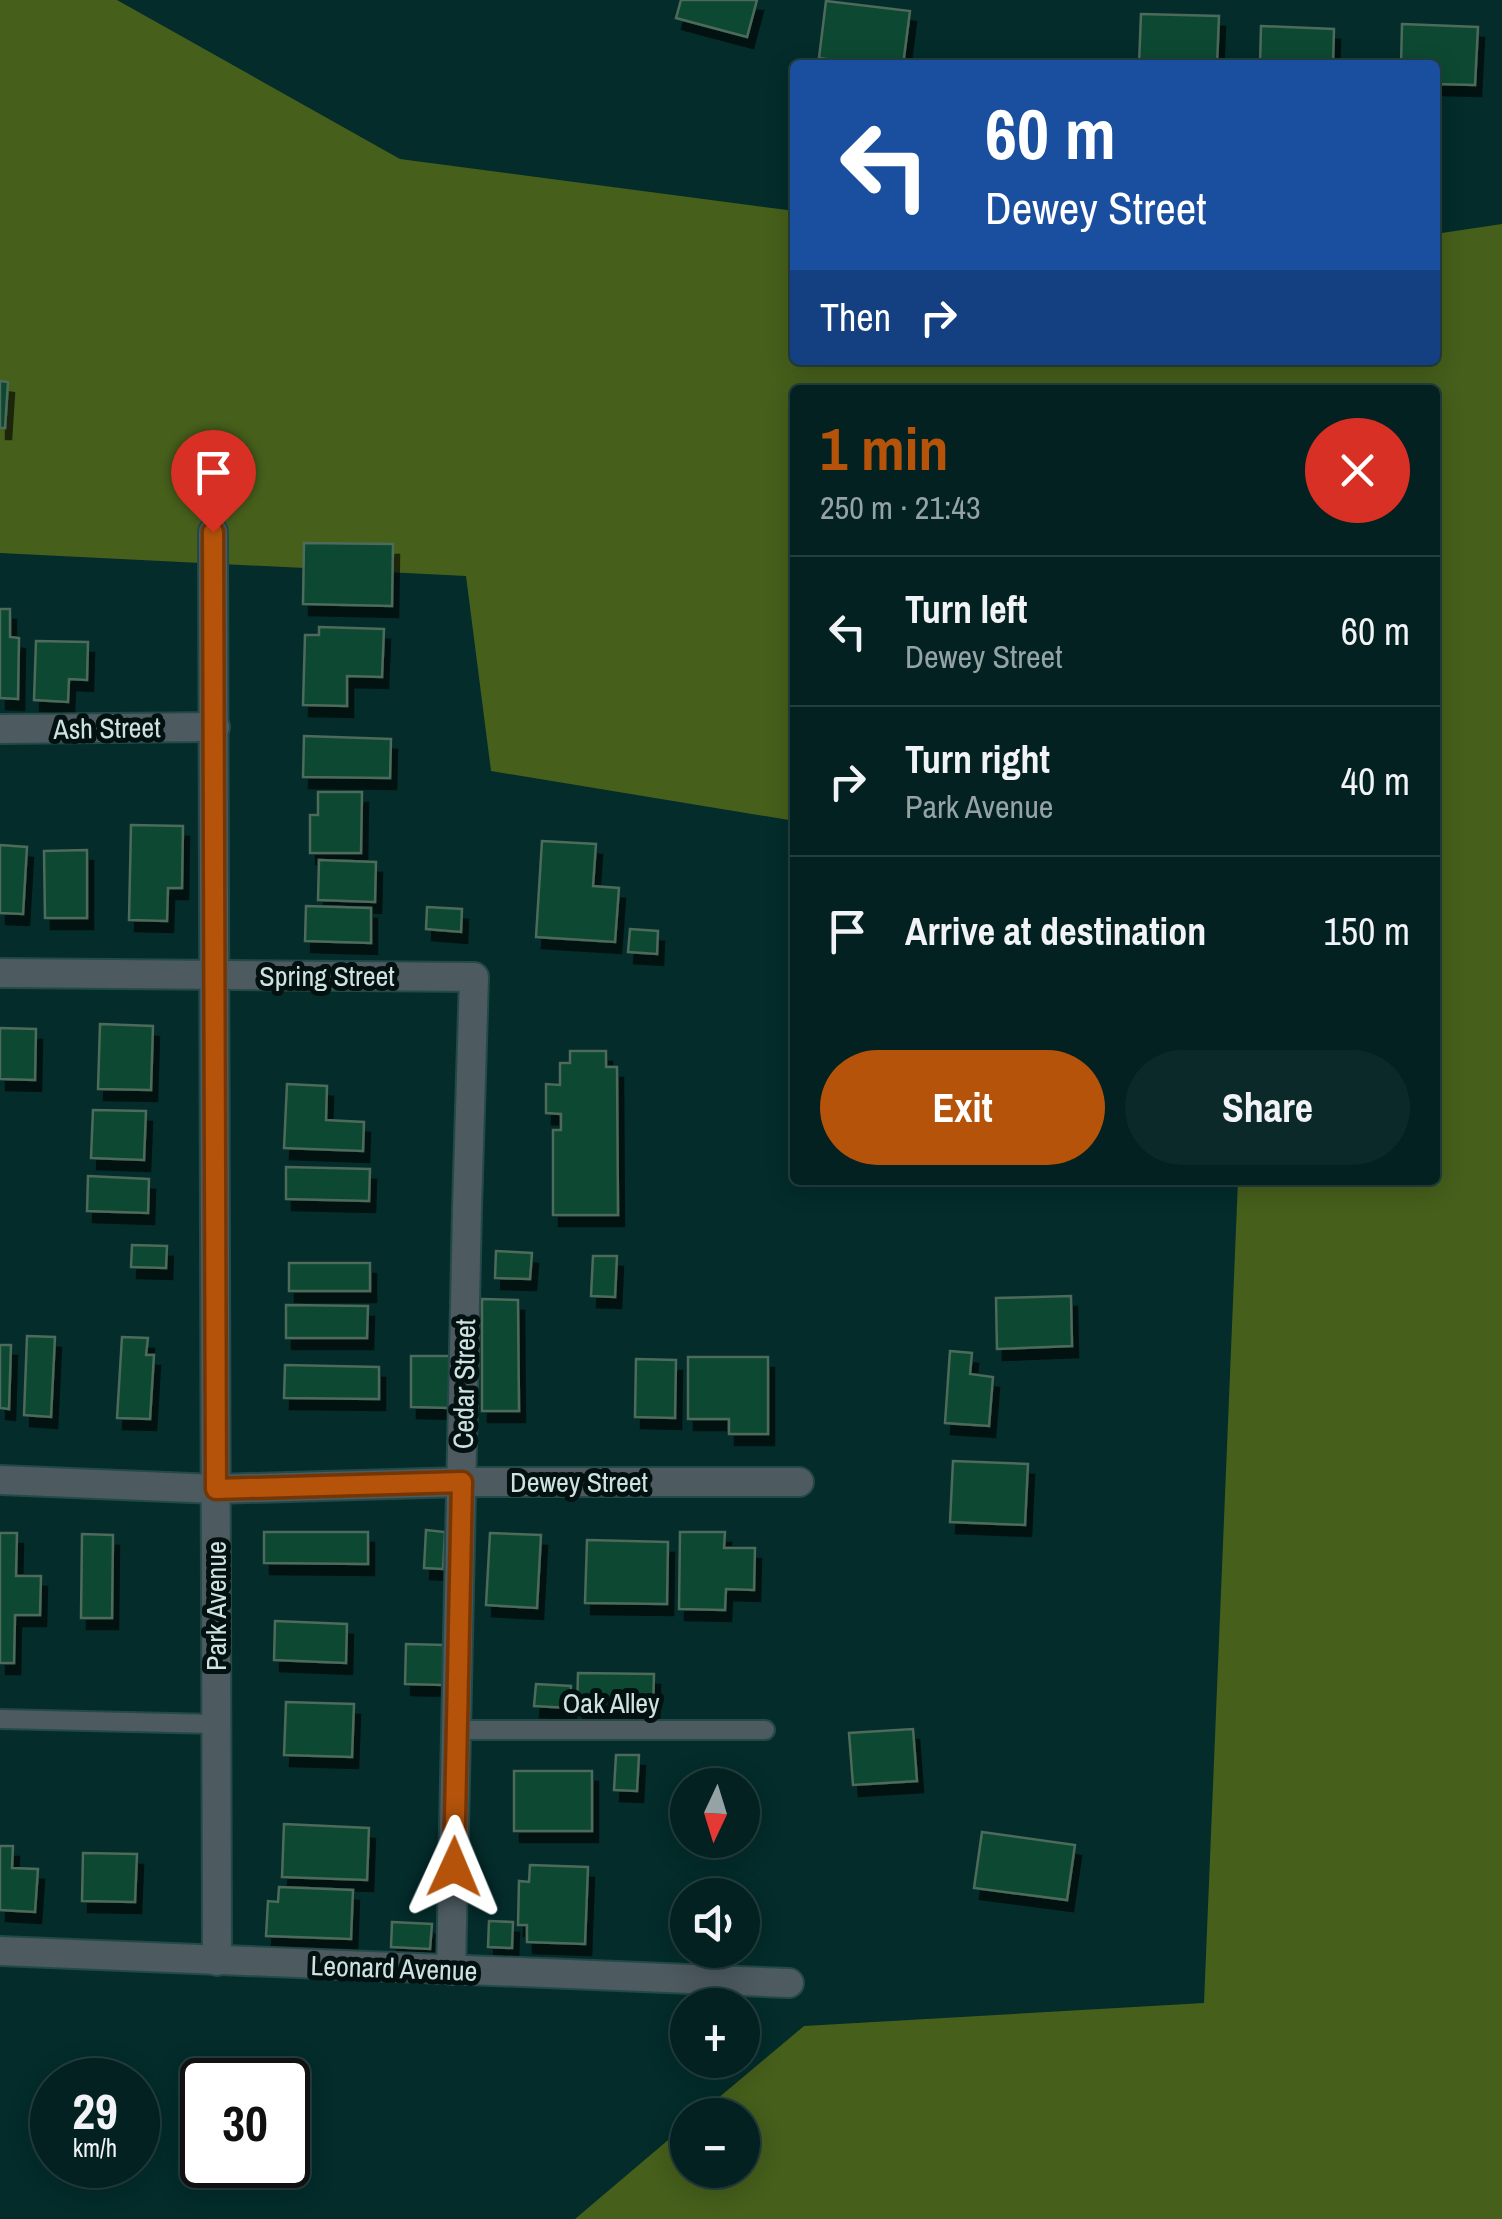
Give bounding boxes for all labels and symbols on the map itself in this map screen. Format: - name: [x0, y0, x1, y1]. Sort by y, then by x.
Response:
- pin: [171, 430, 256, 533]
- street label: Ash Street: [52, 708, 161, 748]
- street label: Spring Street: [259, 957, 395, 995]
- street label: Cedar Street: [444, 1319, 484, 1449]
- street label: Dewey Street: [510, 1463, 648, 1501]
- street label: Park Avenue: [197, 1541, 235, 1671]
- street label: Oak Alley: [563, 1684, 660, 1722]
- north arrow: [670, 1768, 760, 1858]
- position arrow: [402, 1815, 506, 1919]
- street label: Leonard Avenue: [310, 1946, 478, 1990]
- speed limit sign: 30: [180, 2058, 310, 2188]

